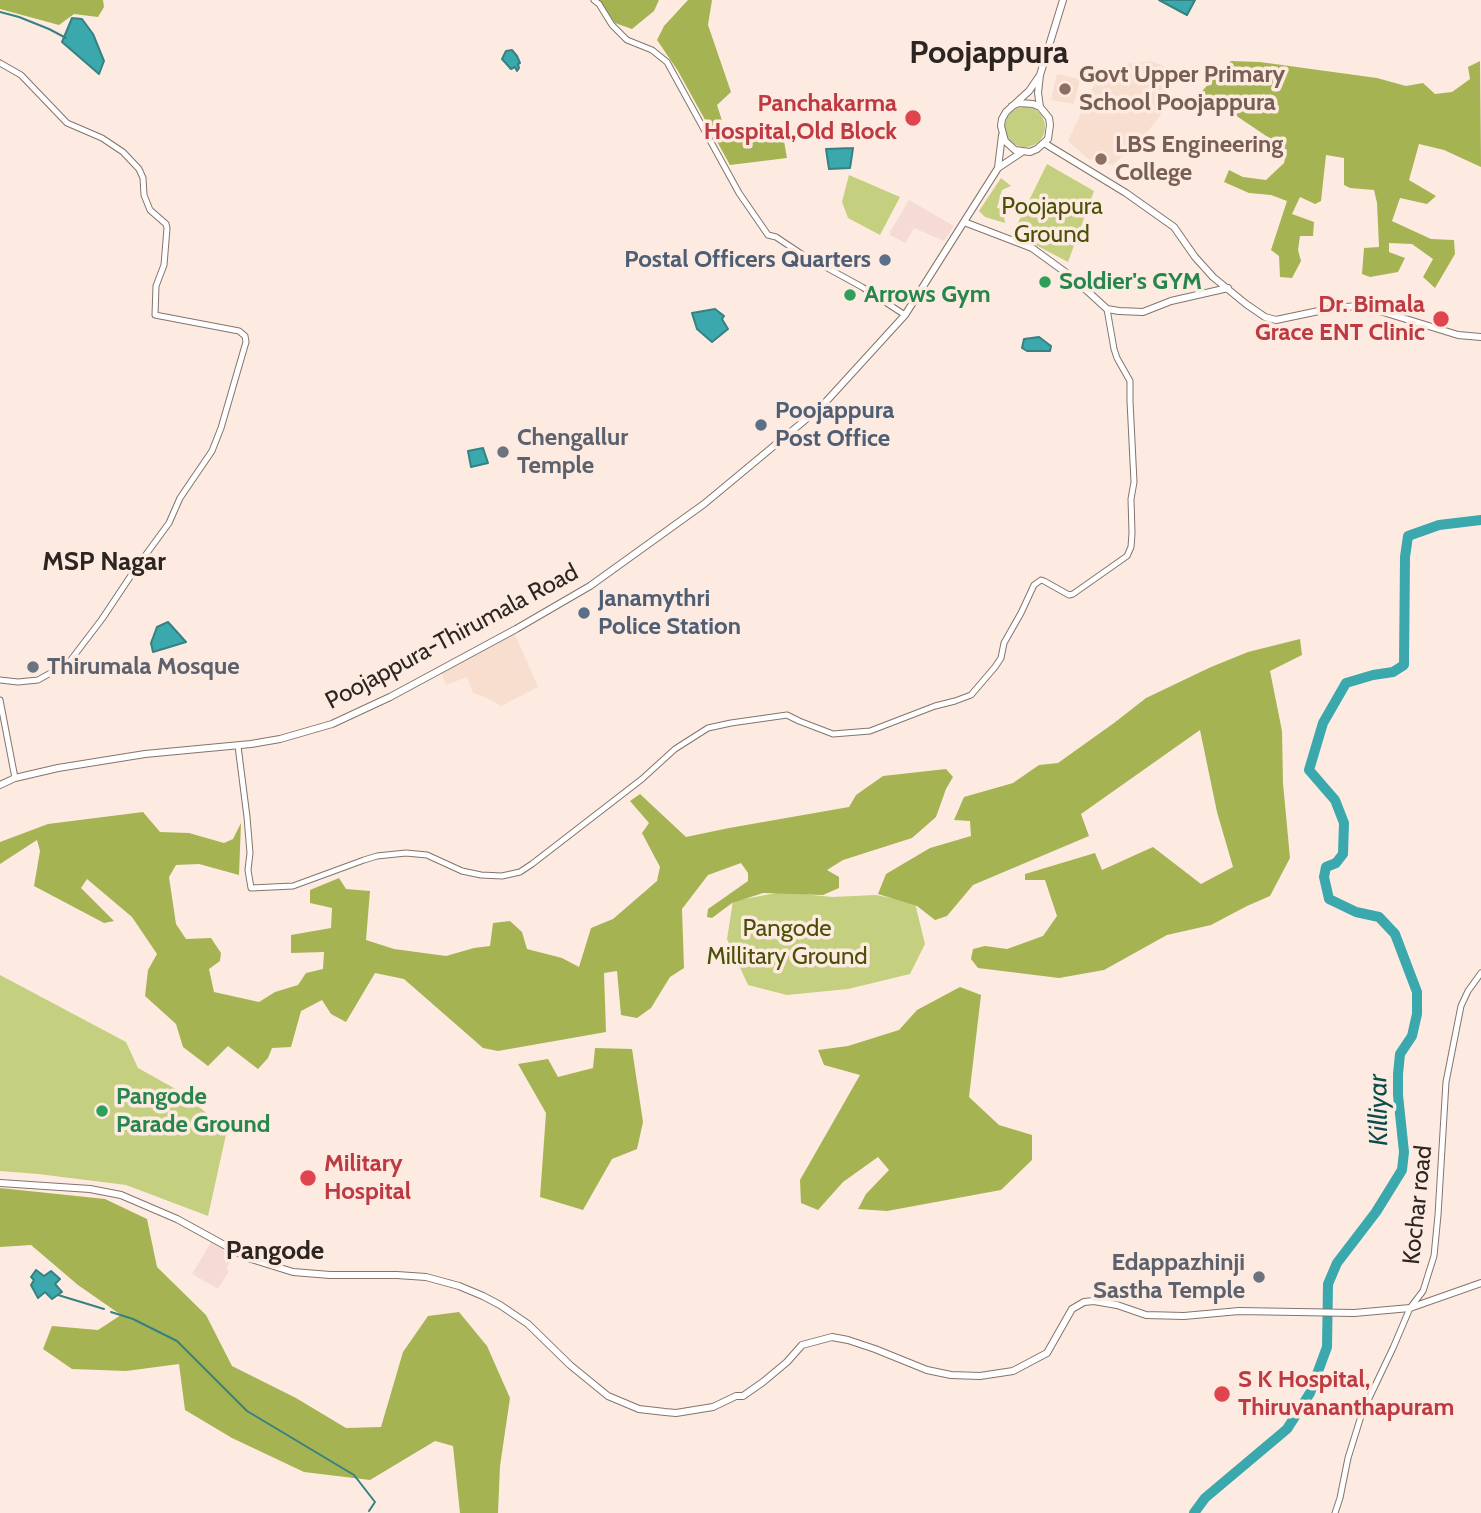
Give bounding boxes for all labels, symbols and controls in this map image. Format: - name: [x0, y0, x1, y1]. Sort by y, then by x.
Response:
- district label: Poojappura: [909, 35, 1069, 73]
- place label: Govt Upper Primary School Poojappura: [1079, 61, 1285, 117]
- marker: Govt Upper Primary School Poojappura: [1057, 81, 1073, 97]
- place label: Panchakarma Hospital,Old Block: [704, 90, 897, 146]
- marker: Panchakarma Hospital,Old Block: [903, 108, 923, 128]
- place label: LBS Engineering College: [1115, 131, 1283, 187]
- marker: LBS Engineering College: [1093, 151, 1109, 167]
- park label: Poojapura Ground: [1001, 193, 1103, 249]
- place label: Postal Officers Quarters: [624, 246, 871, 274]
- marker: Postal Officers Quarters: [877, 252, 893, 268]
- place label: Soldier's GYM: [1059, 268, 1202, 296]
- marker: Soldier's GYM: [1037, 274, 1053, 290]
- place label: Arrows Gym: [864, 281, 991, 309]
- marker: Arrows Gym: [842, 287, 858, 303]
- place label: Dr. Bimala Grace ENT Clinic: [1255, 291, 1425, 347]
- marker: Dr. Bimala Grace ENT Clinic: [1431, 309, 1451, 329]
- place label: Poojappura Post Office: [775, 397, 895, 453]
- marker: Poojappura Post Office: [753, 417, 769, 433]
- place label: Chengallur Temple: [517, 424, 628, 480]
- marker: Chengallur Temple: [495, 444, 511, 460]
- district label: MSP Nagar: [42, 546, 166, 578]
- street label: Poojappura-Thirumala Road: [321, 558, 583, 716]
- place label: Janamythri Police Station: [598, 585, 741, 641]
- marker: Janamythri Police Station: [576, 605, 592, 621]
- place label: Thirumala Mosque: [47, 653, 240, 681]
- marker: Thirumala Mosque: [25, 659, 41, 675]
- park label: Pangode Millitary Ground: [706, 915, 868, 971]
- water label: Killiyar: [1363, 1074, 1395, 1146]
- place label: Pangode Parade Ground: [116, 1083, 270, 1139]
- marker: Pangode Parade Ground: [94, 1103, 110, 1119]
- street label: Kochar road: [1397, 1144, 1439, 1266]
- place label: Military Hospital: [324, 1150, 411, 1206]
- marker: Military Hospital: [298, 1168, 318, 1188]
- district label: Pangode: [226, 1235, 324, 1267]
- place label: Edappazhinji Sastha Temple: [1093, 1249, 1245, 1305]
- marker: Edappazhinji Sastha Temple: [1251, 1269, 1267, 1285]
- place label: S K Hospital, Thiruvananthapuram: [1238, 1366, 1454, 1422]
- marker: S K Hospital, Thiruvananthapuram: [1212, 1384, 1232, 1404]

